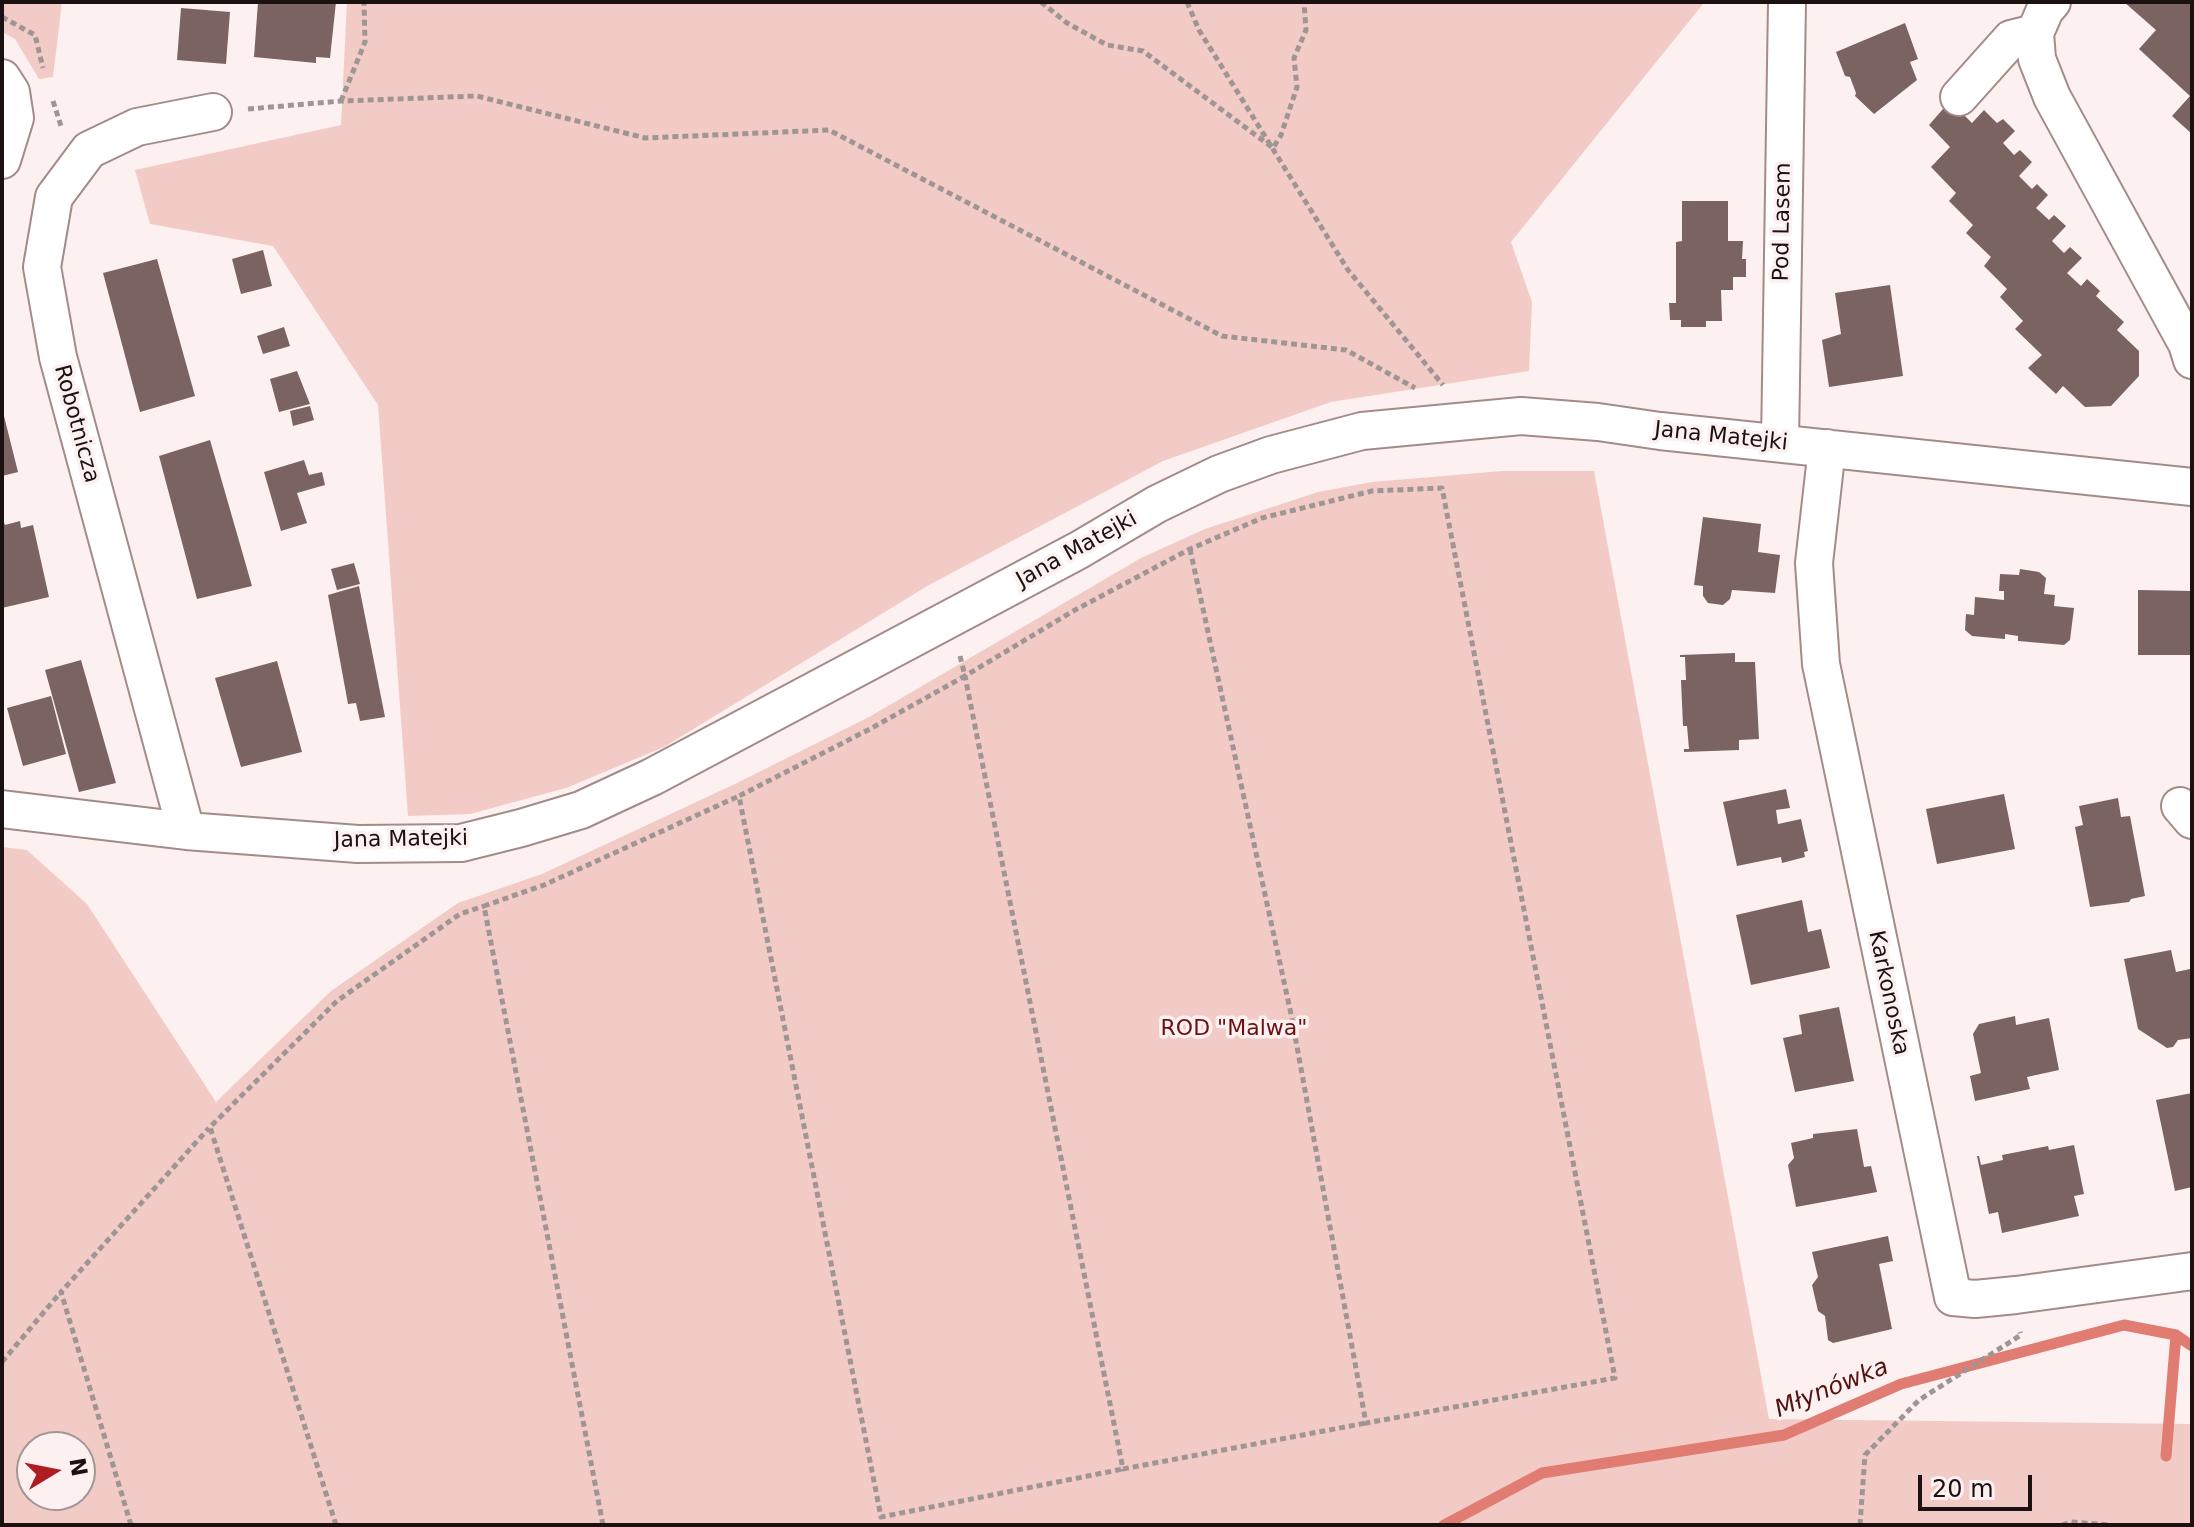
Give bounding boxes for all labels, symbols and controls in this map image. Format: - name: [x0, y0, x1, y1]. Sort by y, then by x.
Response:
- street label: Pod Lasem: [1769, 162, 1797, 282]
- street label: Robotnicza: [48, 362, 104, 486]
- street label: Jana Matejki: [1653, 417, 1789, 457]
- street label: Jana Matejki: [1012, 506, 1142, 594]
- street label: Jana Matejki: [334, 826, 468, 854]
- street label: Karkonoska: [1862, 928, 1914, 1058]
- park label: ROD "Malwa": [1161, 1016, 1307, 1042]
- water label: Młynówka: [1771, 1353, 1893, 1425]
- north arrow: [16, 1431, 96, 1511]
- text: N: [64, 1456, 92, 1478]
- scale bar: [1922, 1459, 2036, 1509]
- text: 20 m: [1932, 1475, 1994, 1503]

